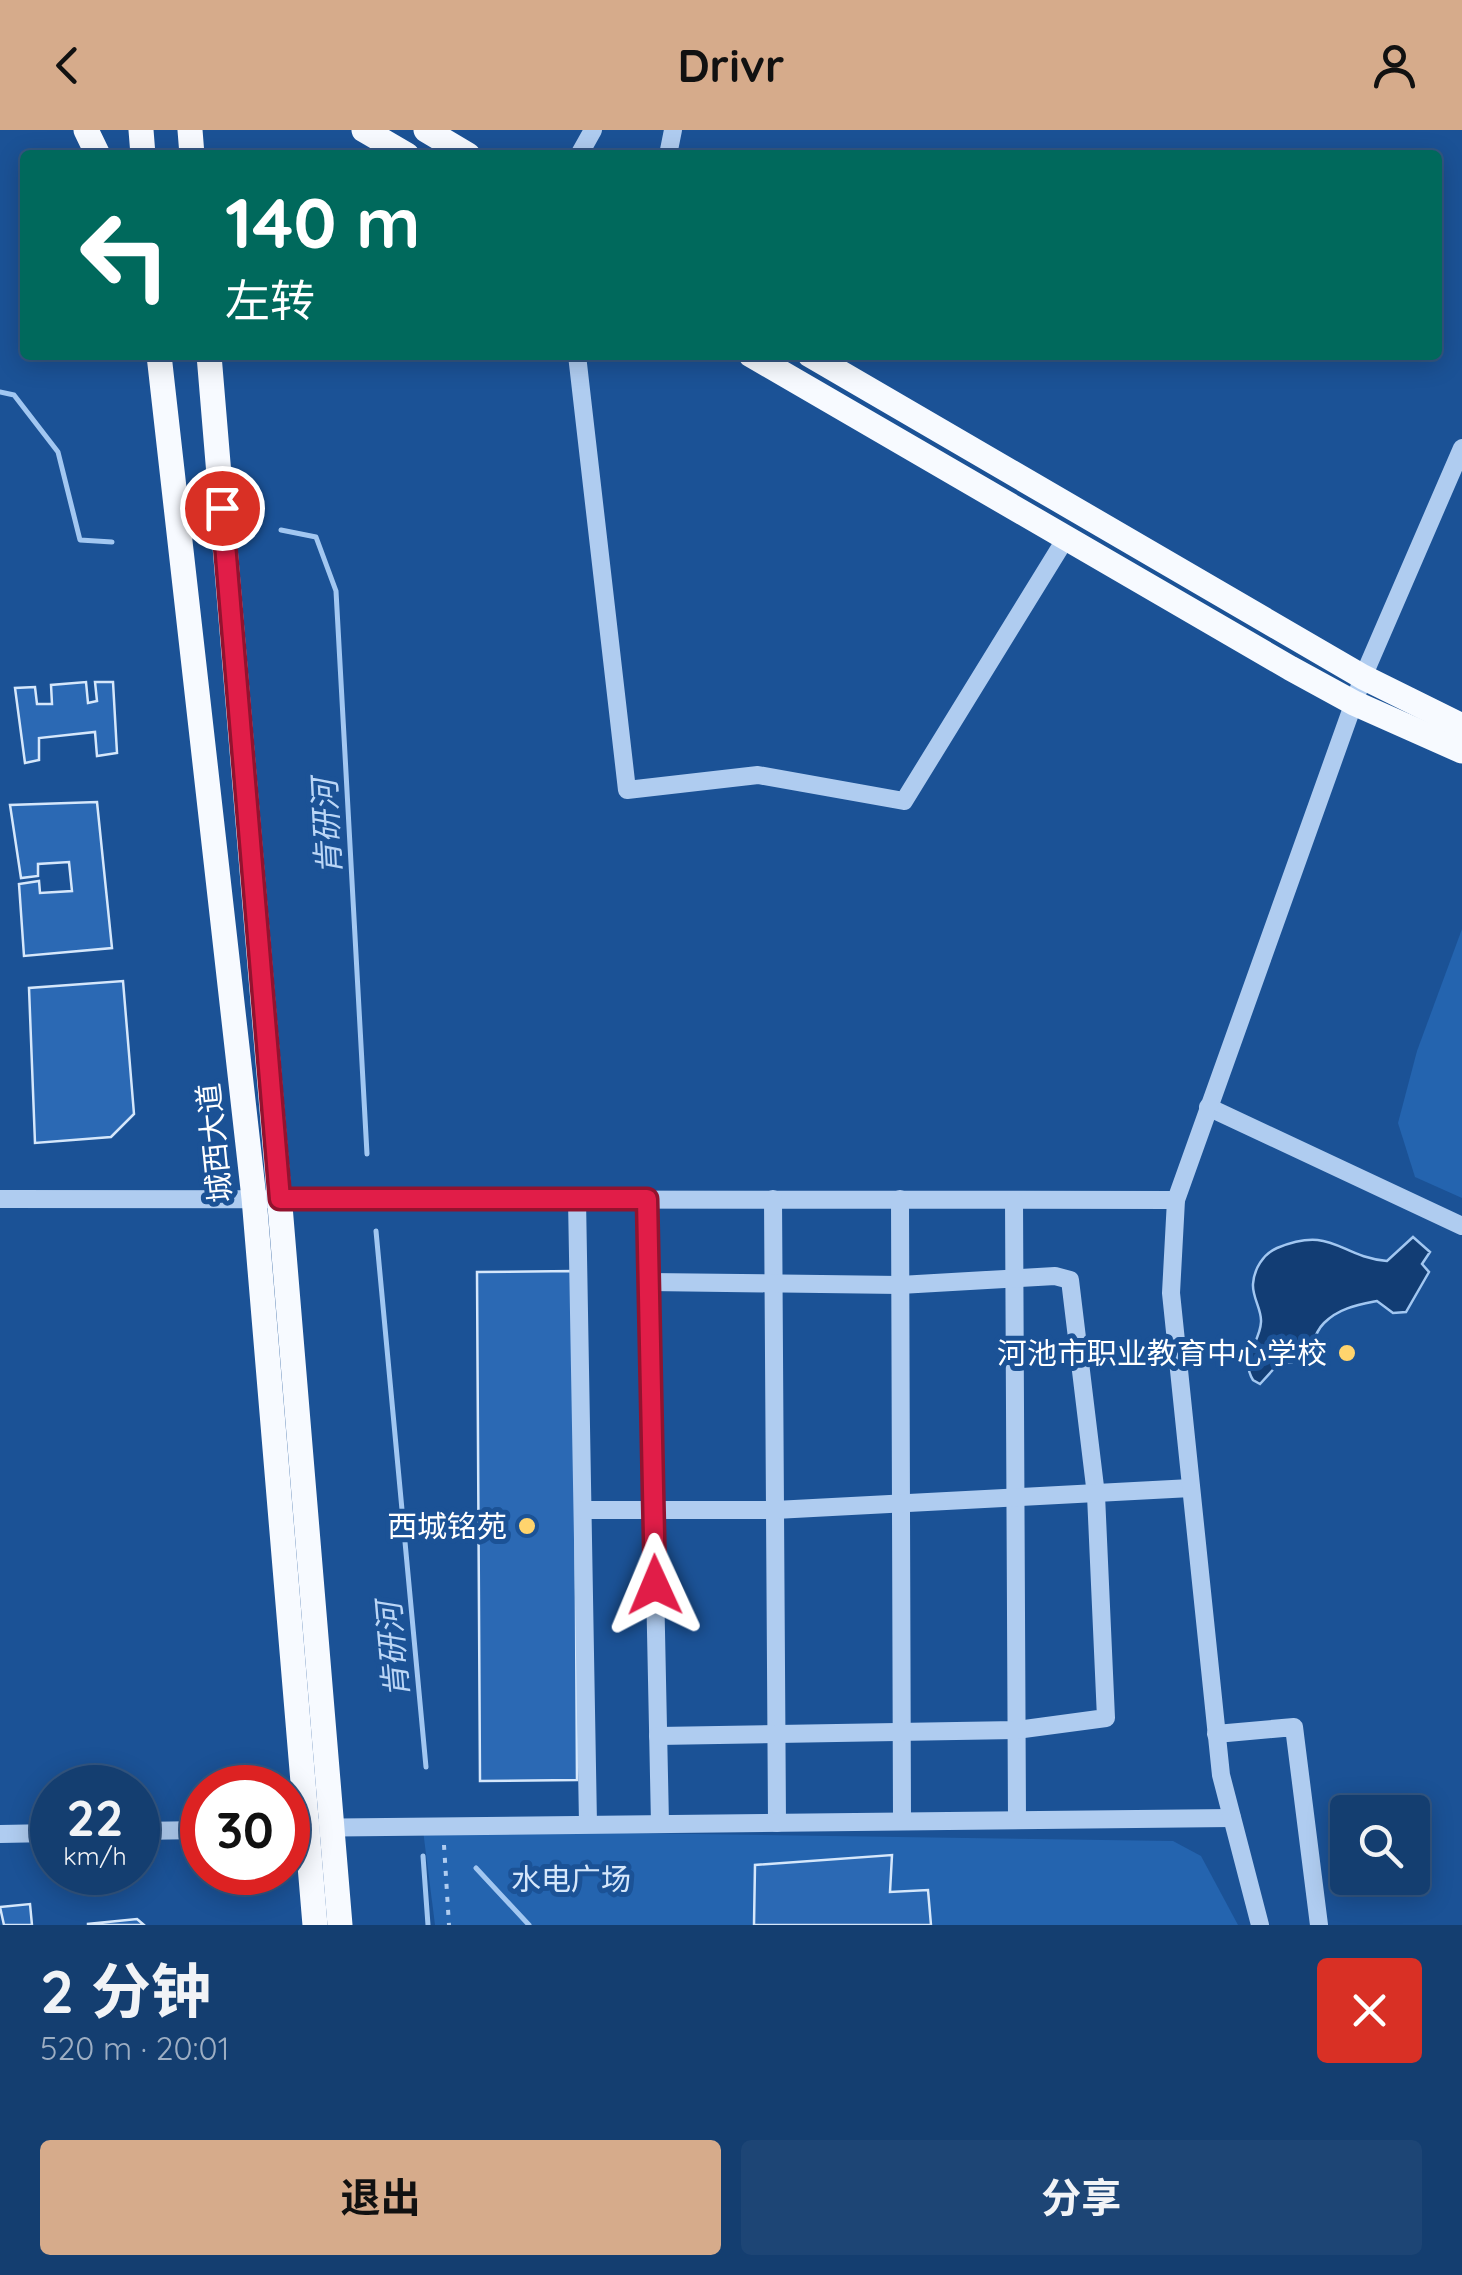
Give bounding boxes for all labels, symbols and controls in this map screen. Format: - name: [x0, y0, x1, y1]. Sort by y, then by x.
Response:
- text: Drivr: [677, 37, 785, 93]
- icon: back: [40, 38, 95, 93]
- icon: person: [1367, 38, 1422, 93]
- text: 140 m: [225, 178, 421, 266]
- icon: left: [60, 190, 190, 320]
- text: 左转: [225, 272, 315, 328]
- pin: [180, 466, 265, 551]
- icon: arrive: [195, 481, 250, 536]
- water label: 肯研河: [303, 772, 348, 876]
- street label: 城西大道: [189, 1081, 239, 1205]
- place label: 河池市职业教育中心学校: [997, 1334, 1327, 1372]
- marker: 河池市职业教育中心学校: [1336, 1342, 1358, 1364]
- place label: 西城铭苑: [387, 1507, 507, 1545]
- marker: 西城铭苑: [516, 1515, 538, 1537]
- position arrow: [603, 1533, 707, 1637]
- water label: 肯研河: [367, 1594, 416, 1700]
- speed limit sign: 30: [180, 1765, 310, 1895]
- text: 22: [67, 1786, 123, 1849]
- map controls: [1330, 1795, 1430, 1895]
- button: search: [1330, 1795, 1430, 1895]
- text: km/h: [63, 1840, 127, 1871]
- park label: 水电广场: [511, 1860, 631, 1898]
- text: 2 分钟: [40, 1953, 211, 2028]
- button: close: [1317, 1958, 1422, 2063]
- text: 520 m · 20:01: [40, 2028, 229, 2068]
- button: 退出: [40, 2140, 721, 2255]
- button: 分享: [741, 2140, 1422, 2255]

